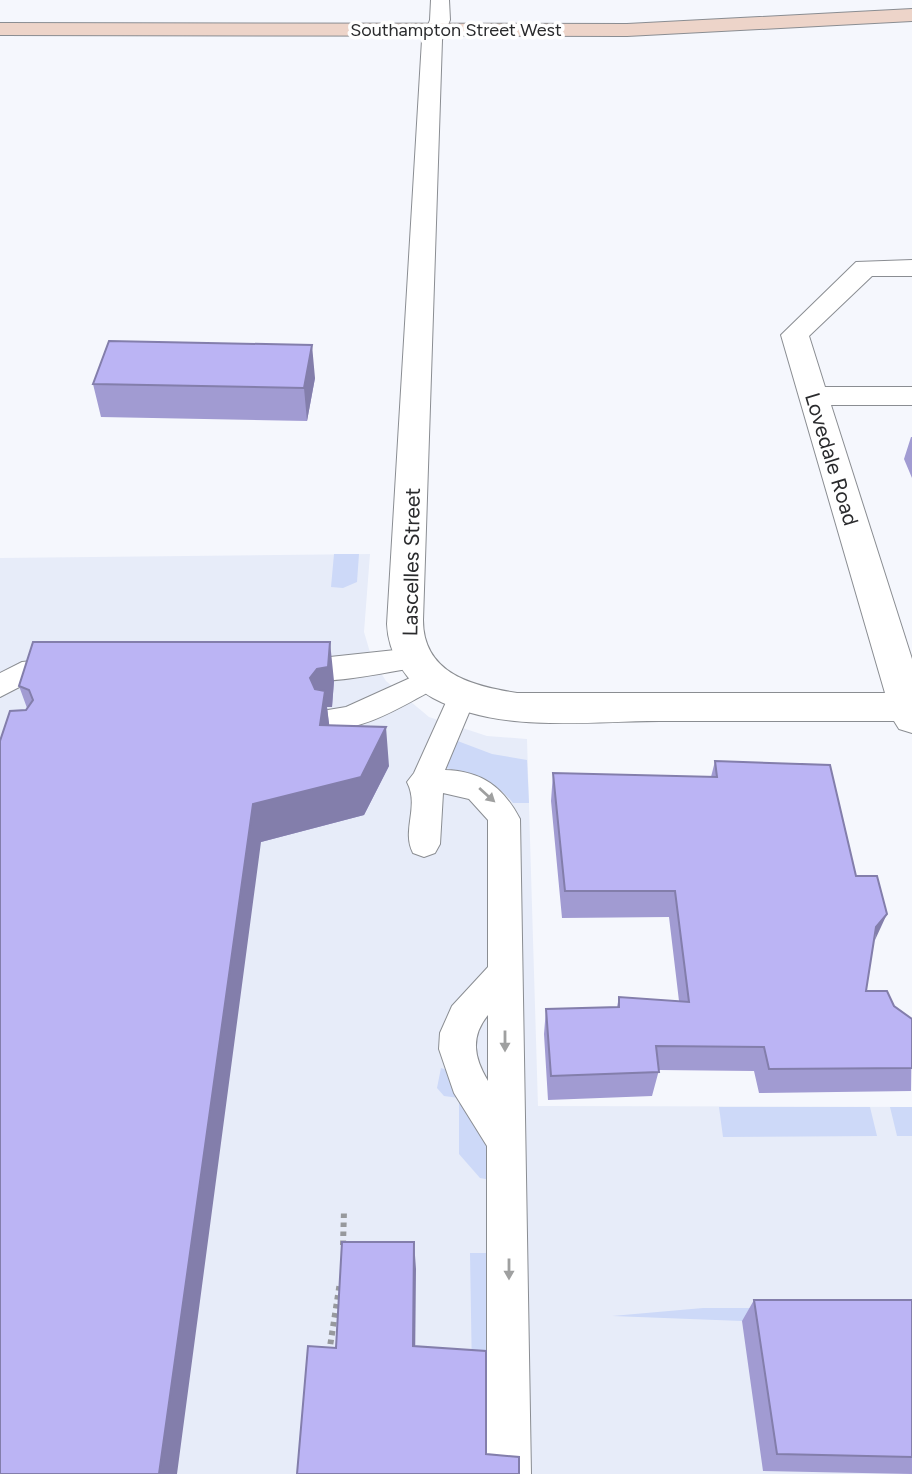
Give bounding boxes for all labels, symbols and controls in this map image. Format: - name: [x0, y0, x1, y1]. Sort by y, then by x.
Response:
- street label: Southampton Street West: [350, 19, 562, 41]
- street label: Lovedale Road: [800, 390, 864, 528]
- street label: Lascelles Street: [397, 487, 425, 637]
- one-way arrow: [478, 787, 496, 803]
- one-way arrow: [499, 1030, 511, 1052]
- one-way arrow: [503, 1258, 515, 1280]

